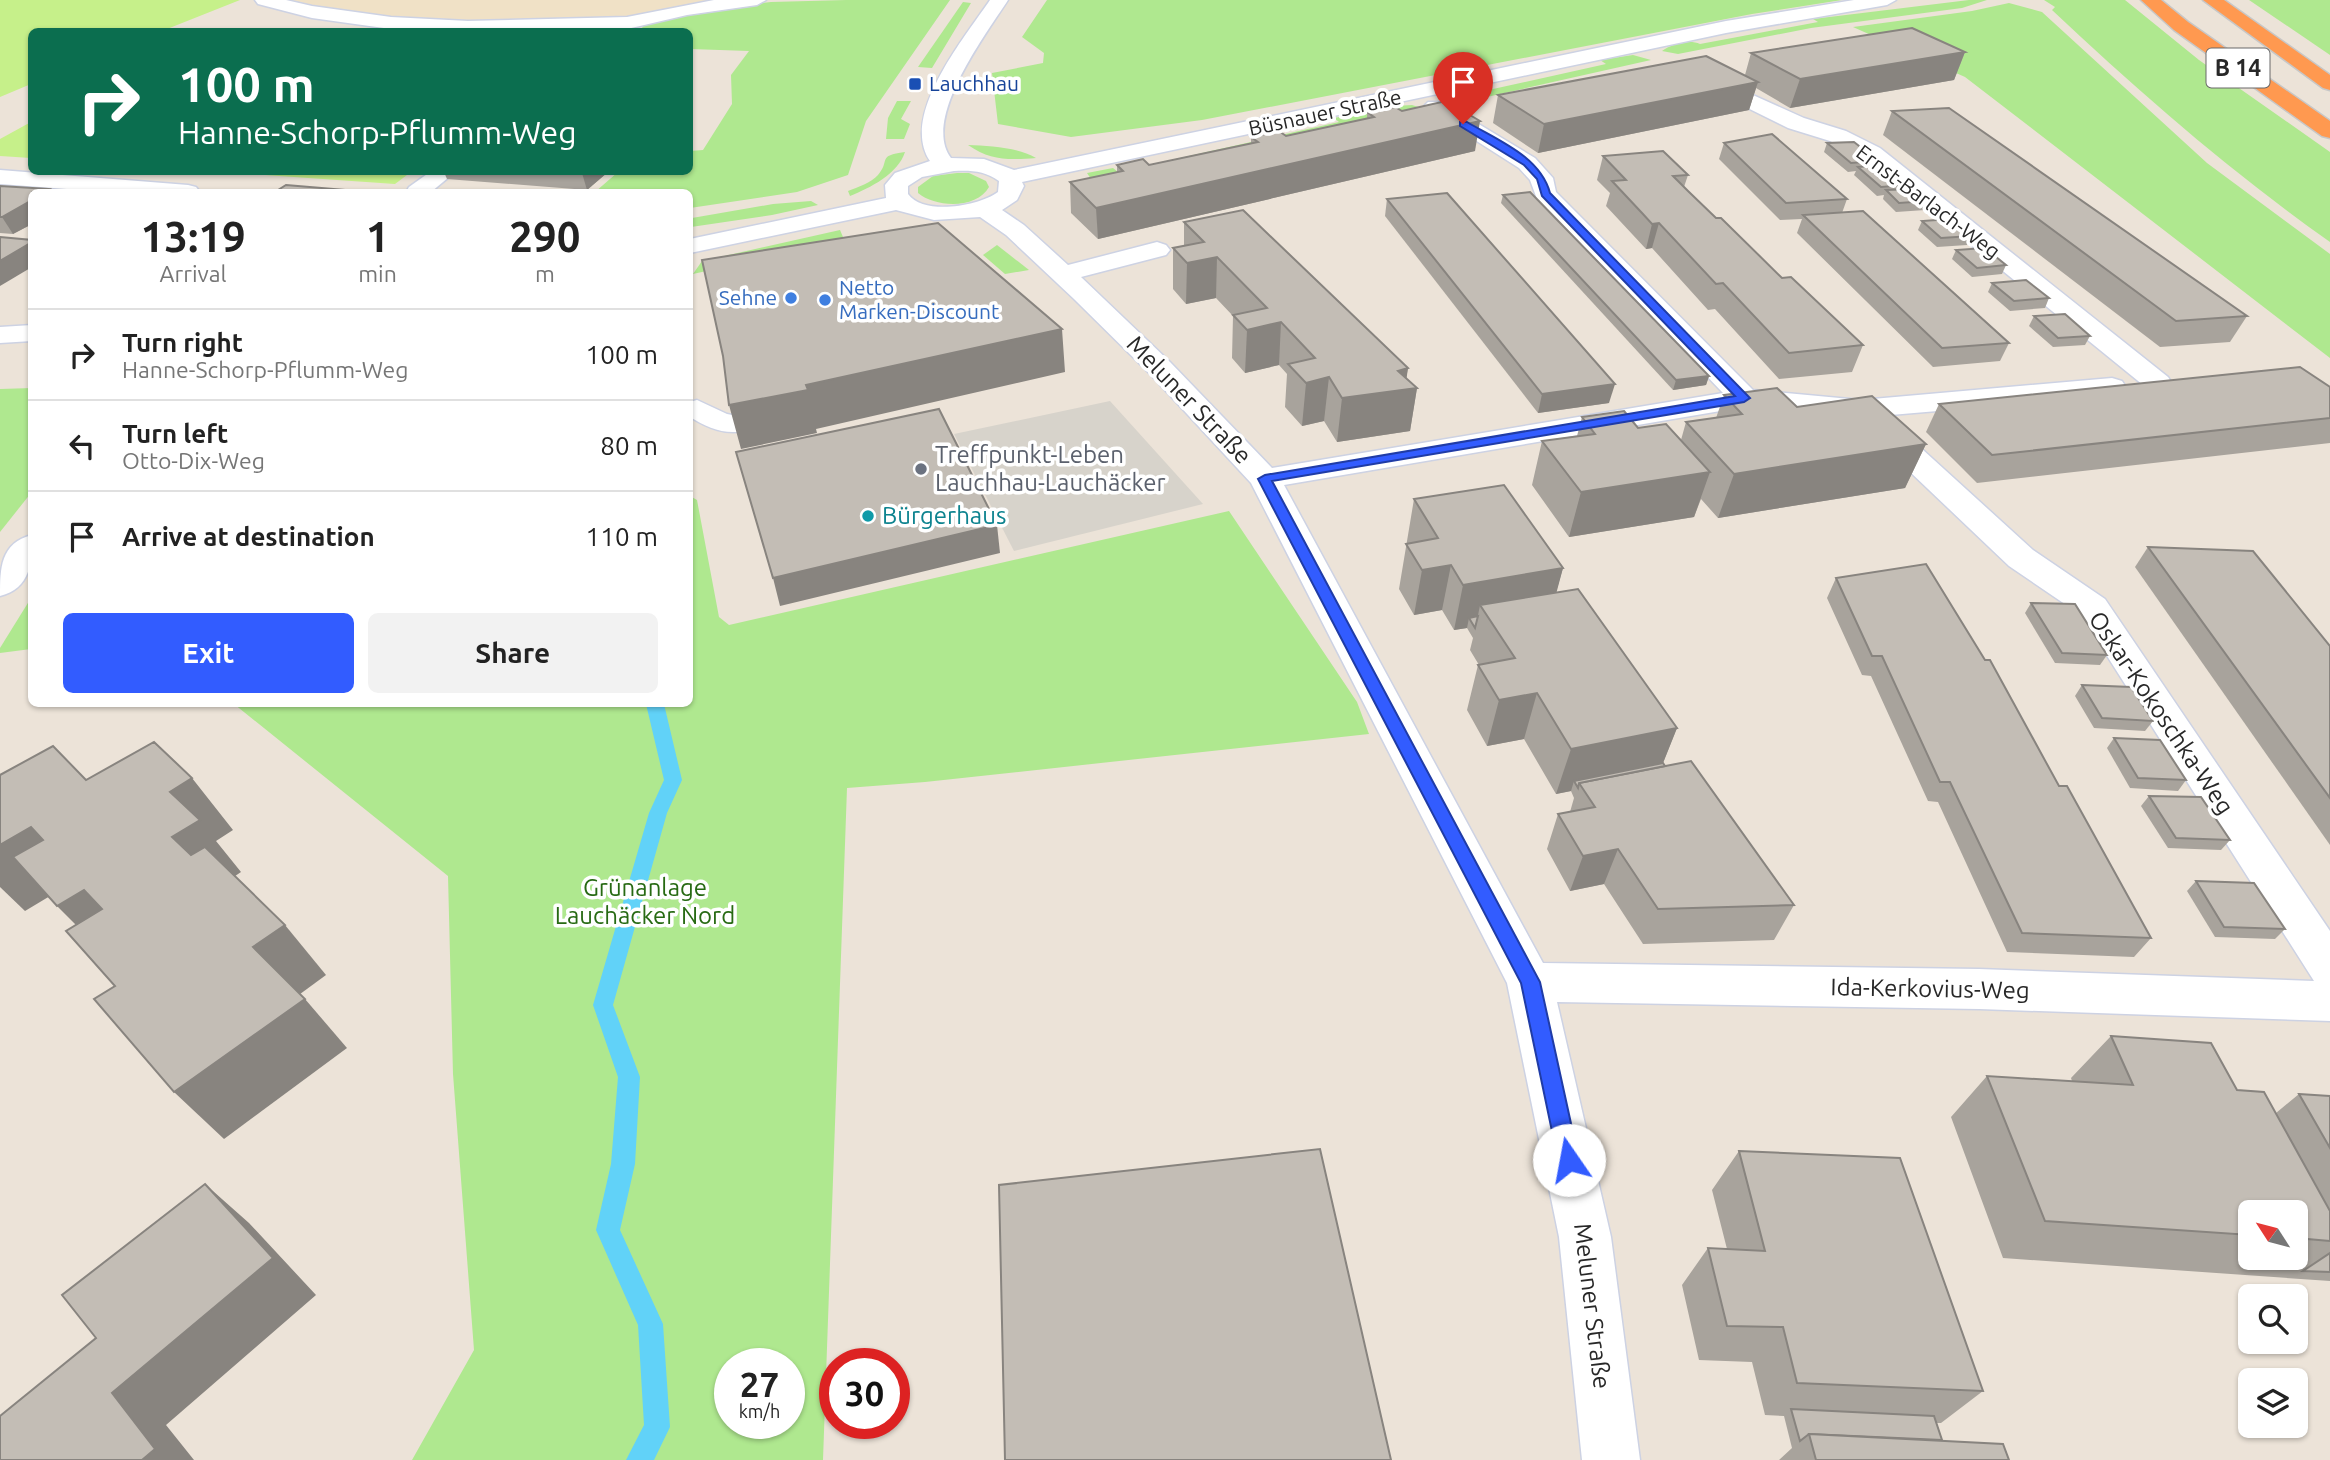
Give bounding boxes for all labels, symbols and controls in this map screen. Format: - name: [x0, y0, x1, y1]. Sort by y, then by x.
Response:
- road number: B 14: [2206, 48, 2270, 88]
- pin: [1433, 52, 1493, 124]
- icon: right: [63, 56, 154, 147]
- text: 100 m: [178, 56, 315, 111]
- icon: arrive: [1444, 63, 1482, 101]
- place label: Lauchhau: [929, 71, 1019, 95]
- marker: Lauchhau: [907, 76, 923, 92]
- street label: Büsnauer Straße: [1246, 84, 1403, 140]
- text: Hanne-Schorp-Pflumm-Weg: [178, 114, 577, 150]
- street label: Ernst-Barlach-Weg: [1852, 139, 2005, 263]
- text: 13:19: [141, 213, 246, 260]
- text: 1: [366, 213, 389, 260]
- text: 290: [509, 213, 580, 260]
- text: Arrival: [160, 261, 227, 286]
- text: min: [358, 261, 397, 286]
- text: m: [535, 261, 555, 286]
- place label: Netto Marken-Discount: [839, 275, 999, 323]
- place label: Sehne: [719, 285, 777, 309]
- marker: Sehne: [783, 290, 799, 306]
- marker: Netto Marken-Discount: [817, 292, 833, 308]
- text: Turn right: [122, 328, 243, 357]
- street label: Meluner Straße: [1122, 330, 1257, 469]
- icon: right: [63, 336, 101, 374]
- text: 100 m: [586, 340, 658, 369]
- text: Hanne-Schorp-Pflumm-Weg: [122, 357, 409, 382]
- text: Turn left: [122, 419, 228, 448]
- icon: left: [63, 427, 101, 465]
- text: 80 m: [600, 431, 658, 460]
- place label: Treffpunkt-Leben Lauchhau-Lauchäcker: [935, 441, 1166, 496]
- text: Otto-Dix-Weg: [122, 448, 265, 473]
- marker: Treffpunkt-Leben Lauchhau-Lauchäcker: [913, 461, 929, 477]
- place label: Bürgerhaus: [882, 502, 1006, 529]
- marker: Bürgerhaus: [860, 508, 876, 524]
- icon: arrive: [63, 518, 101, 556]
- text: Arrive at destination: [122, 522, 375, 551]
- text: 110 m: [586, 522, 658, 551]
- street label: Oskar-Kokoschka-Weg: [2084, 606, 2239, 819]
- button: Exit: [63, 613, 354, 693]
- button: Share: [368, 613, 658, 693]
- park label: Grünanlage Lauchäcker Nord: [555, 874, 735, 929]
- street label: Ida-Kerkovius-Weg: [1830, 973, 2030, 1004]
- position arrow: [1532, 1123, 1606, 1197]
- north arrow: [2238, 1200, 2308, 1270]
- map controls: [2238, 1200, 2308, 1438]
- street label: Meluner Straße: [1569, 1222, 1616, 1390]
- button: search: [2238, 1284, 2308, 1354]
- speed limit sign: 30: [819, 1348, 910, 1439]
- text: 27: [740, 1364, 779, 1404]
- button: layers: [2238, 1368, 2308, 1438]
- text: km/h: [739, 1401, 780, 1421]

